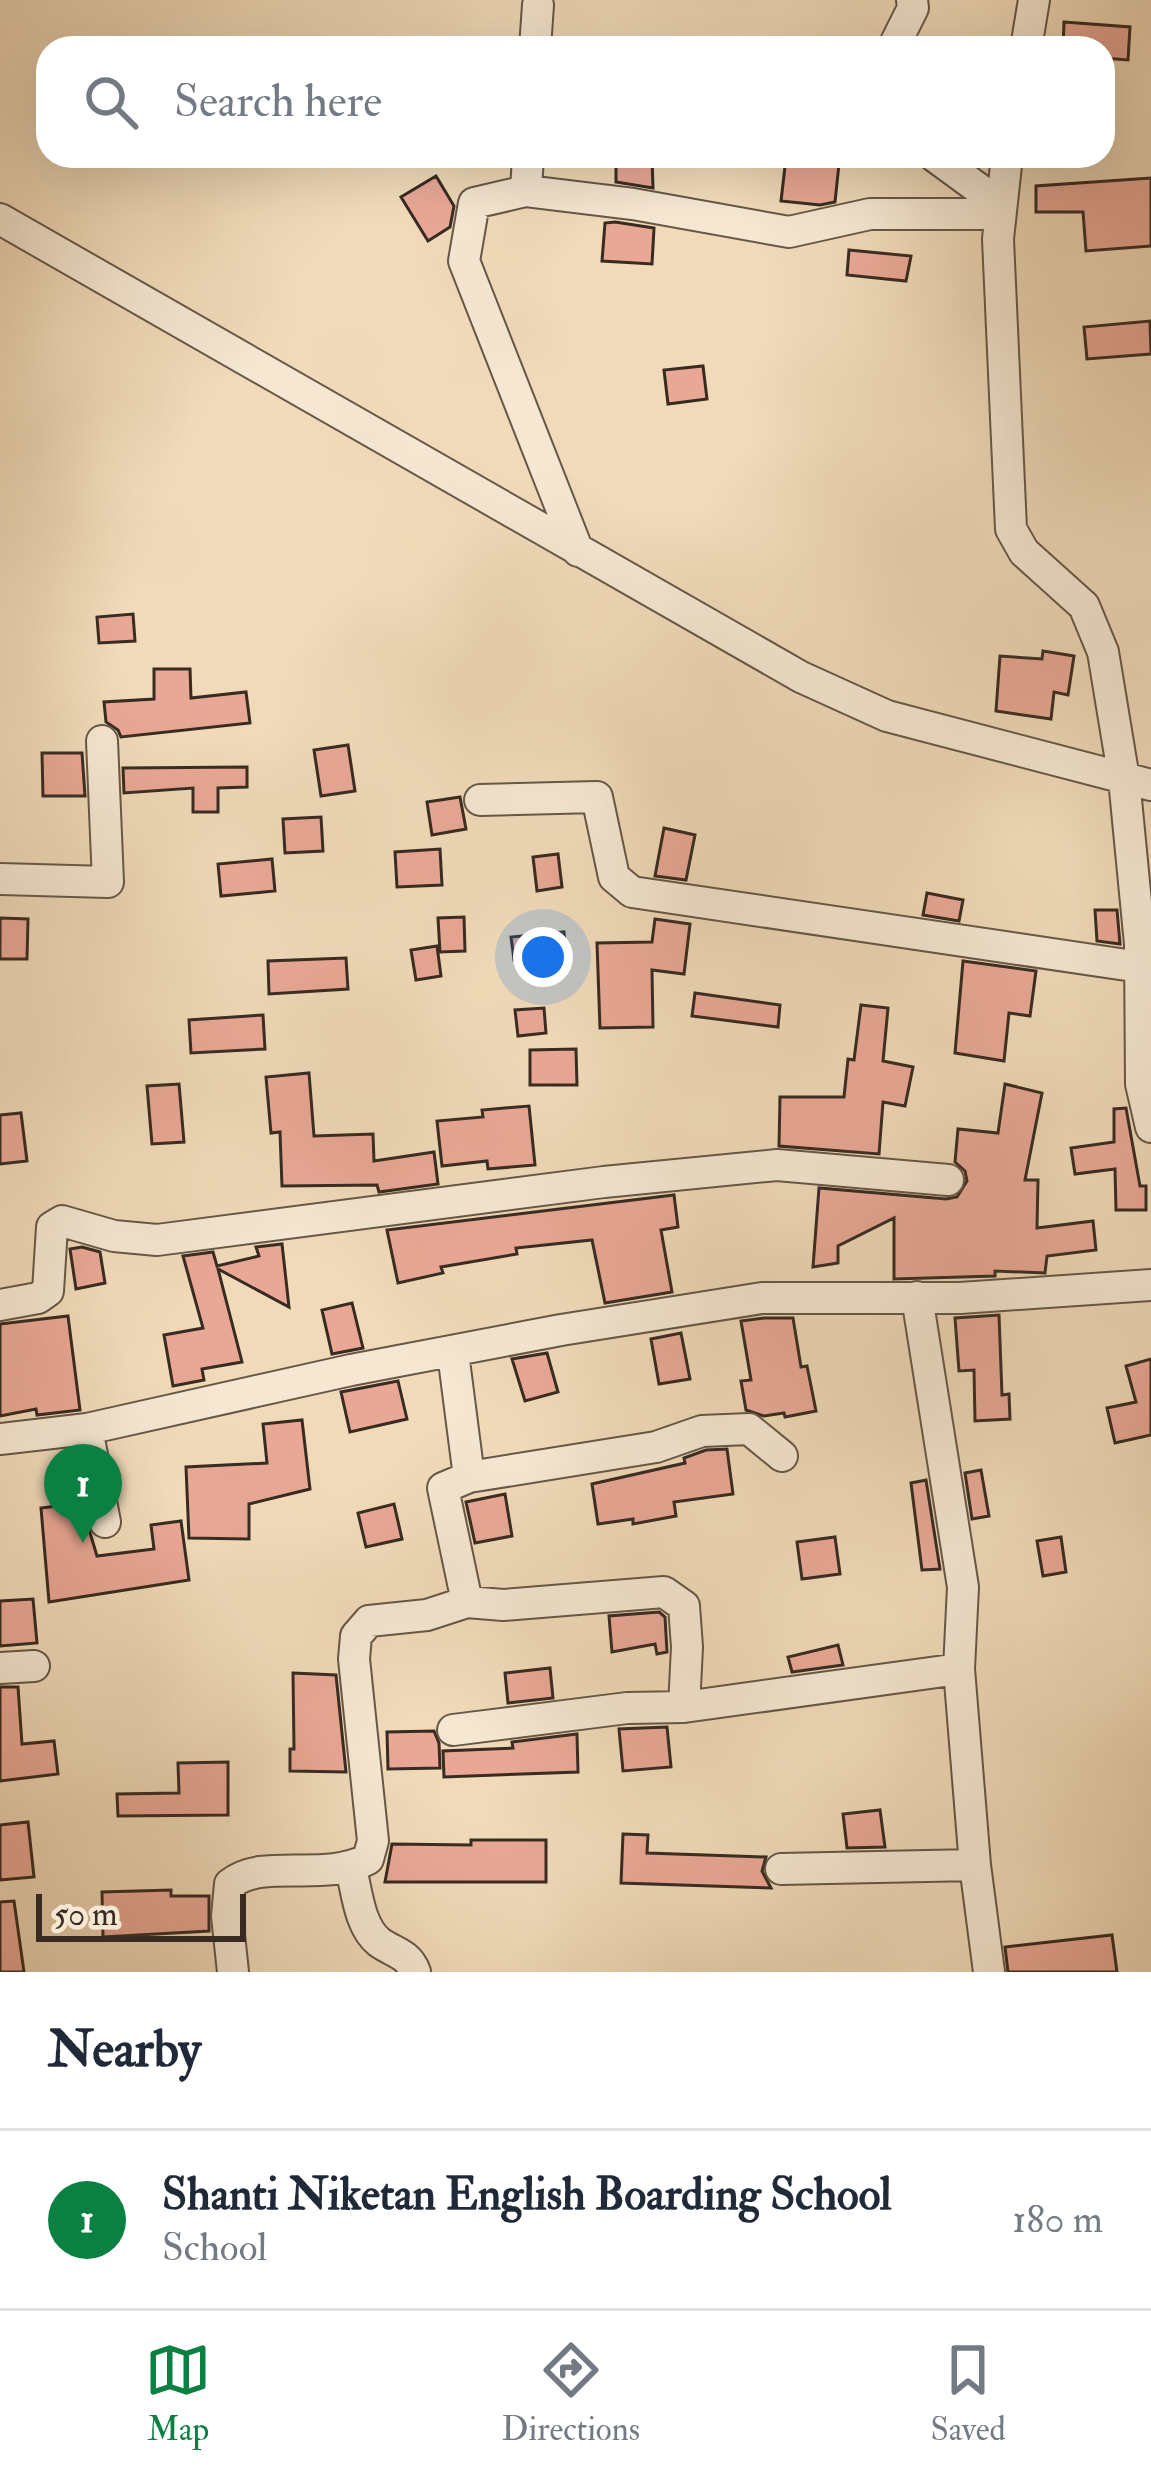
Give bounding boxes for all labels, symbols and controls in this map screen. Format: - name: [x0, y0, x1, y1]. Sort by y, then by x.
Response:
- search box: [36, 36, 1115, 168]
- icon: search: [78, 69, 144, 135]
- text: Search here: [174, 74, 382, 130]
- your location: [513, 927, 573, 987]
- pin: 1: [44, 1444, 122, 1543]
- scale bar: [36, 1888, 246, 1941]
- text: 50 m: [54, 1894, 118, 1935]
- text: Nearby: [48, 2018, 201, 2082]
- text: Shanti Niketan English Boarding School: [162, 2167, 892, 2223]
- text: 1: [80, 2195, 94, 2244]
- text: 180 m: [1012, 2195, 1103, 2244]
- text: School: [162, 2223, 267, 2272]
- tab: Map: [145, 2337, 211, 2450]
- tab: Directions: [502, 2337, 640, 2450]
- tab: Saved: [930, 2337, 1006, 2450]

